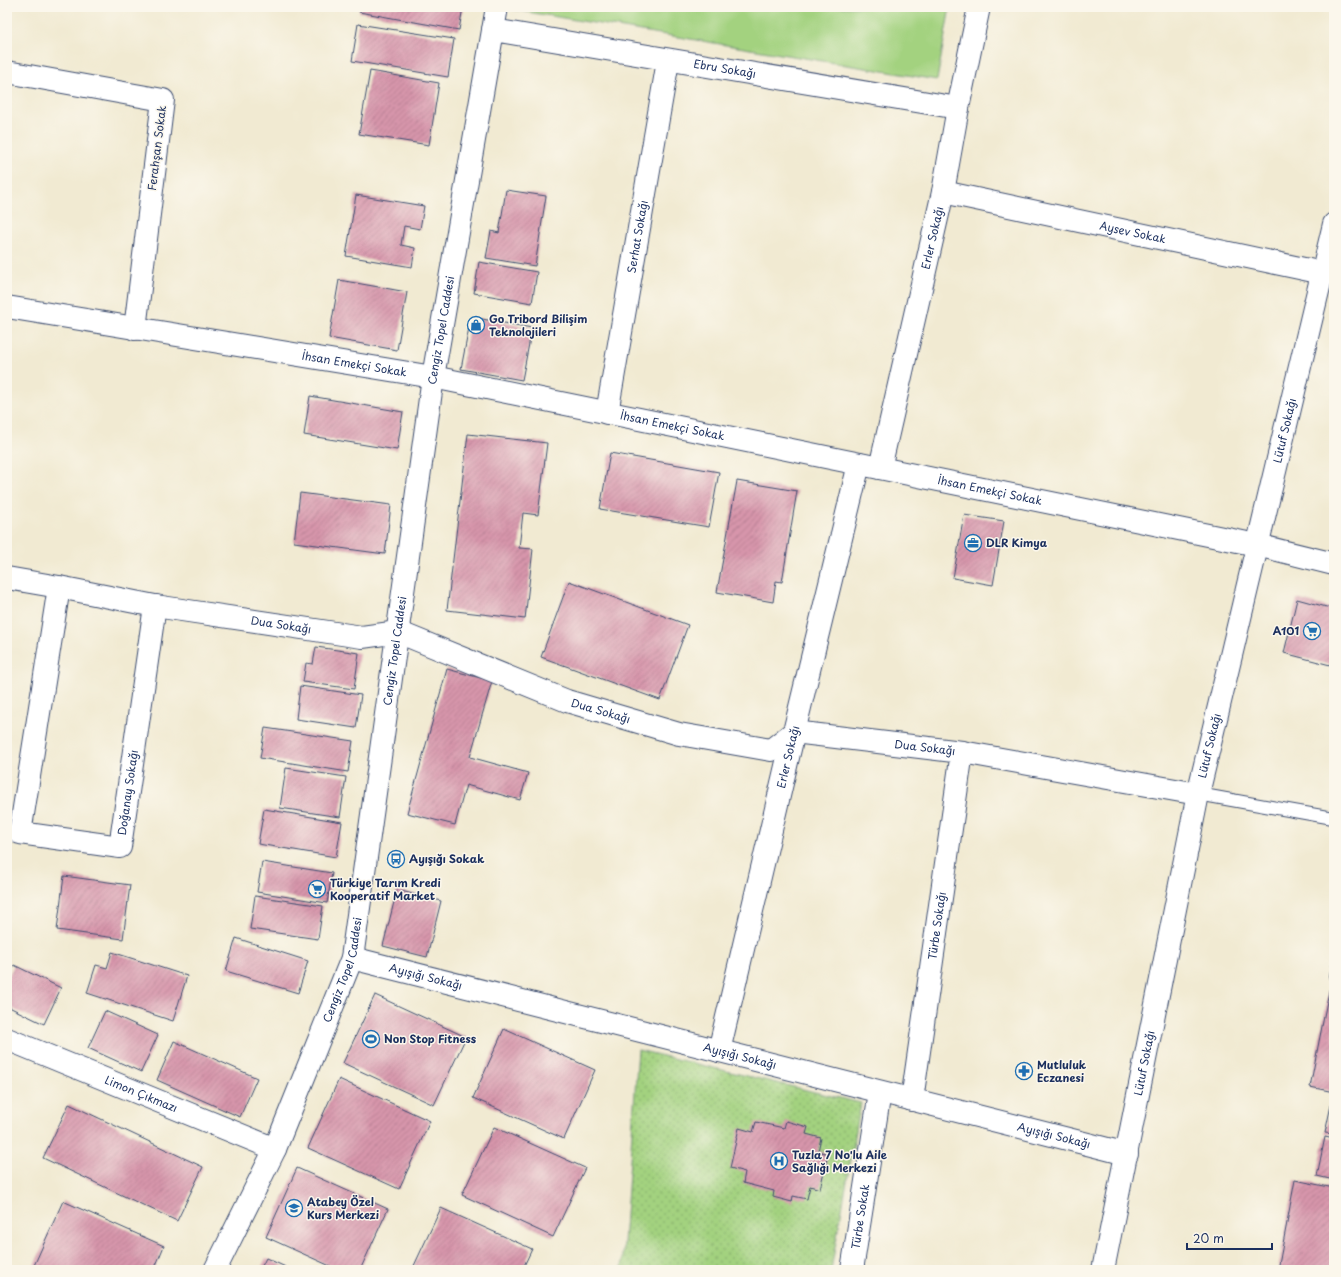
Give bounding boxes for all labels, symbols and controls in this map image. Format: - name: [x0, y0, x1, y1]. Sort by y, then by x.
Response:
- street label: Ebru Sokağı: [692, 55, 757, 82]
- street label: Ferahşan Sokak: [143, 104, 170, 192]
- street label: Serhat Sokağı: [622, 199, 652, 274]
- street label: Erler Sokağı: [917, 205, 947, 271]
- street label: Aysev Sokak: [1098, 217, 1167, 247]
- street label: Cengiz Topel Caddesi: [423, 275, 458, 386]
- place label: Go Tri̇bord Bi̇li̇şi̇m Teknoloji̇leri: [489, 310, 587, 340]
- shop icon: Go Tri̇bord Bi̇li̇şi̇m Teknoloji̇leri: [466, 315, 486, 335]
- street label: İhsan Emekçi Sokak: [301, 347, 409, 381]
- street label: Lütuf Sokağı: [1268, 396, 1300, 465]
- street label: İhsan Emekçi Sokak: [619, 406, 727, 444]
- street label: İhsan Emekçi Sokak: [936, 471, 1044, 509]
- office icon: DLR Kimya: [963, 533, 983, 553]
- place label: DLR Kimya: [986, 534, 1048, 551]
- street label: Cengiz Topel Caddesi: [378, 595, 410, 707]
- street label: Dua Sokağı: [250, 611, 312, 637]
- supermarket icon: A101: [1302, 621, 1322, 641]
- place label: A101: [1273, 622, 1299, 639]
- street label: Dua Sokağı: [569, 694, 633, 727]
- street label: Lütuf Sokağı: [1193, 712, 1225, 780]
- street label: Erler Sokağı: [772, 724, 803, 790]
- street label: Dua Sokağı: [894, 735, 956, 759]
- street label: Doğanay Sokağı: [113, 749, 142, 836]
- bus stop icon: Ayışığı Sokak: [386, 849, 406, 869]
- place label: Ayışığı Sokak: [409, 850, 485, 867]
- place label: Türkiye Tarım Kredi Kooperatif Market: [330, 874, 441, 904]
- supermarket icon: Türkiye Tarım Kredi Kooperatif Market: [307, 879, 327, 899]
- street label: Türbe Sokağı: [923, 891, 950, 961]
- street label: Cengiz Topel Caddesi: [318, 916, 366, 1025]
- street label: Ayışığı Sokağı: [387, 959, 464, 994]
- sports icon: Non Stop Fitness: [361, 1029, 381, 1049]
- street label: Lütuf Sokağı: [1129, 1029, 1159, 1097]
- place label: Non Stop Fitness: [384, 1030, 477, 1047]
- street label: Ayışığı Sokağı: [701, 1038, 778, 1073]
- place label: Mutluluk Eczanesi: [1037, 1056, 1087, 1086]
- pharmacy icon: Mutluluk Eczanesi: [1014, 1061, 1034, 1081]
- street label: Limon Çıkmazı: [102, 1071, 180, 1116]
- street label: Ayışığı Sokağı: [1016, 1118, 1092, 1152]
- place label: Tuzla 7 No'lu Aile Sağlığı Merkezi: [792, 1146, 888, 1176]
- hospital icon: Tuzla 7 No'lu Aile Sağlığı Merkezi: [769, 1151, 789, 1171]
- street label: Türbe Sokak: [846, 1182, 874, 1250]
- place label: Atabey Özel Kurs Merkezi: [307, 1193, 380, 1223]
- school or university icon: Atabey Özel Kurs Merkezi: [284, 1198, 304, 1218]
- scale bar: [1187, 1225, 1272, 1251]
- text: 20 m: [1193, 1229, 1224, 1247]

